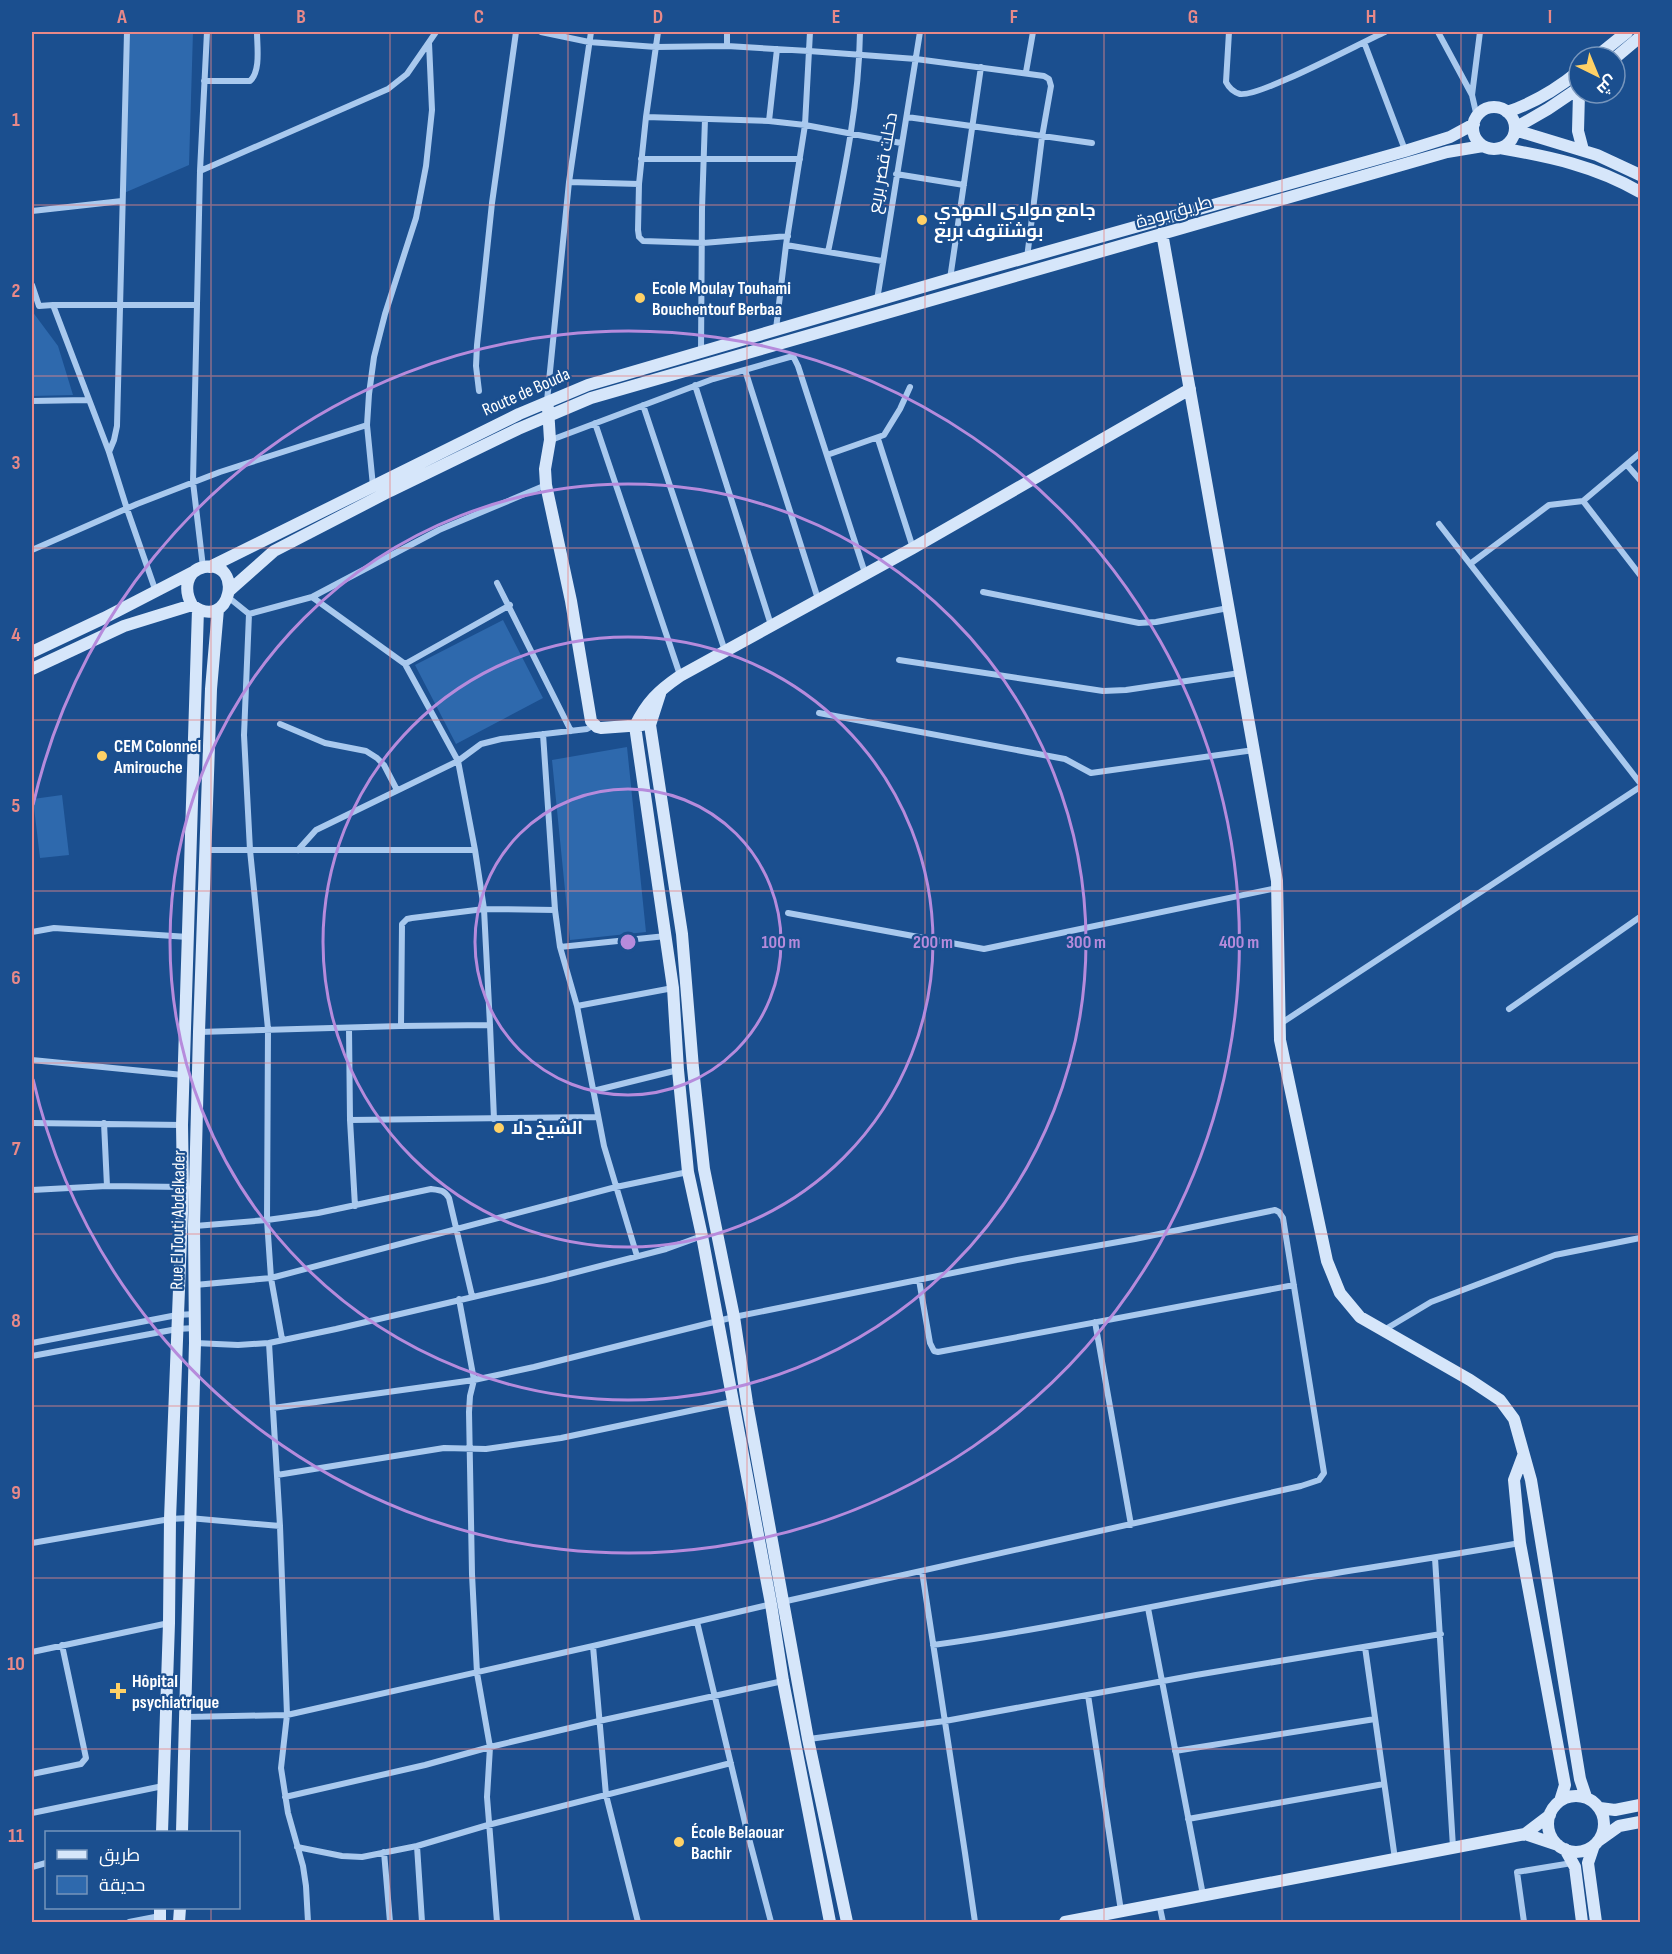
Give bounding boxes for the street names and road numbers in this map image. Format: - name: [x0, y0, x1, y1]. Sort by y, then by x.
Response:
- street label: دخلت قصر بربع: [864, 111, 903, 215]
- street label: طريق بودة: [1133, 191, 1215, 234]
- street label: Route de Bouda: [479, 363, 573, 421]
- street label: Rue El Touti Abdelkader: [166, 1150, 190, 1290]

